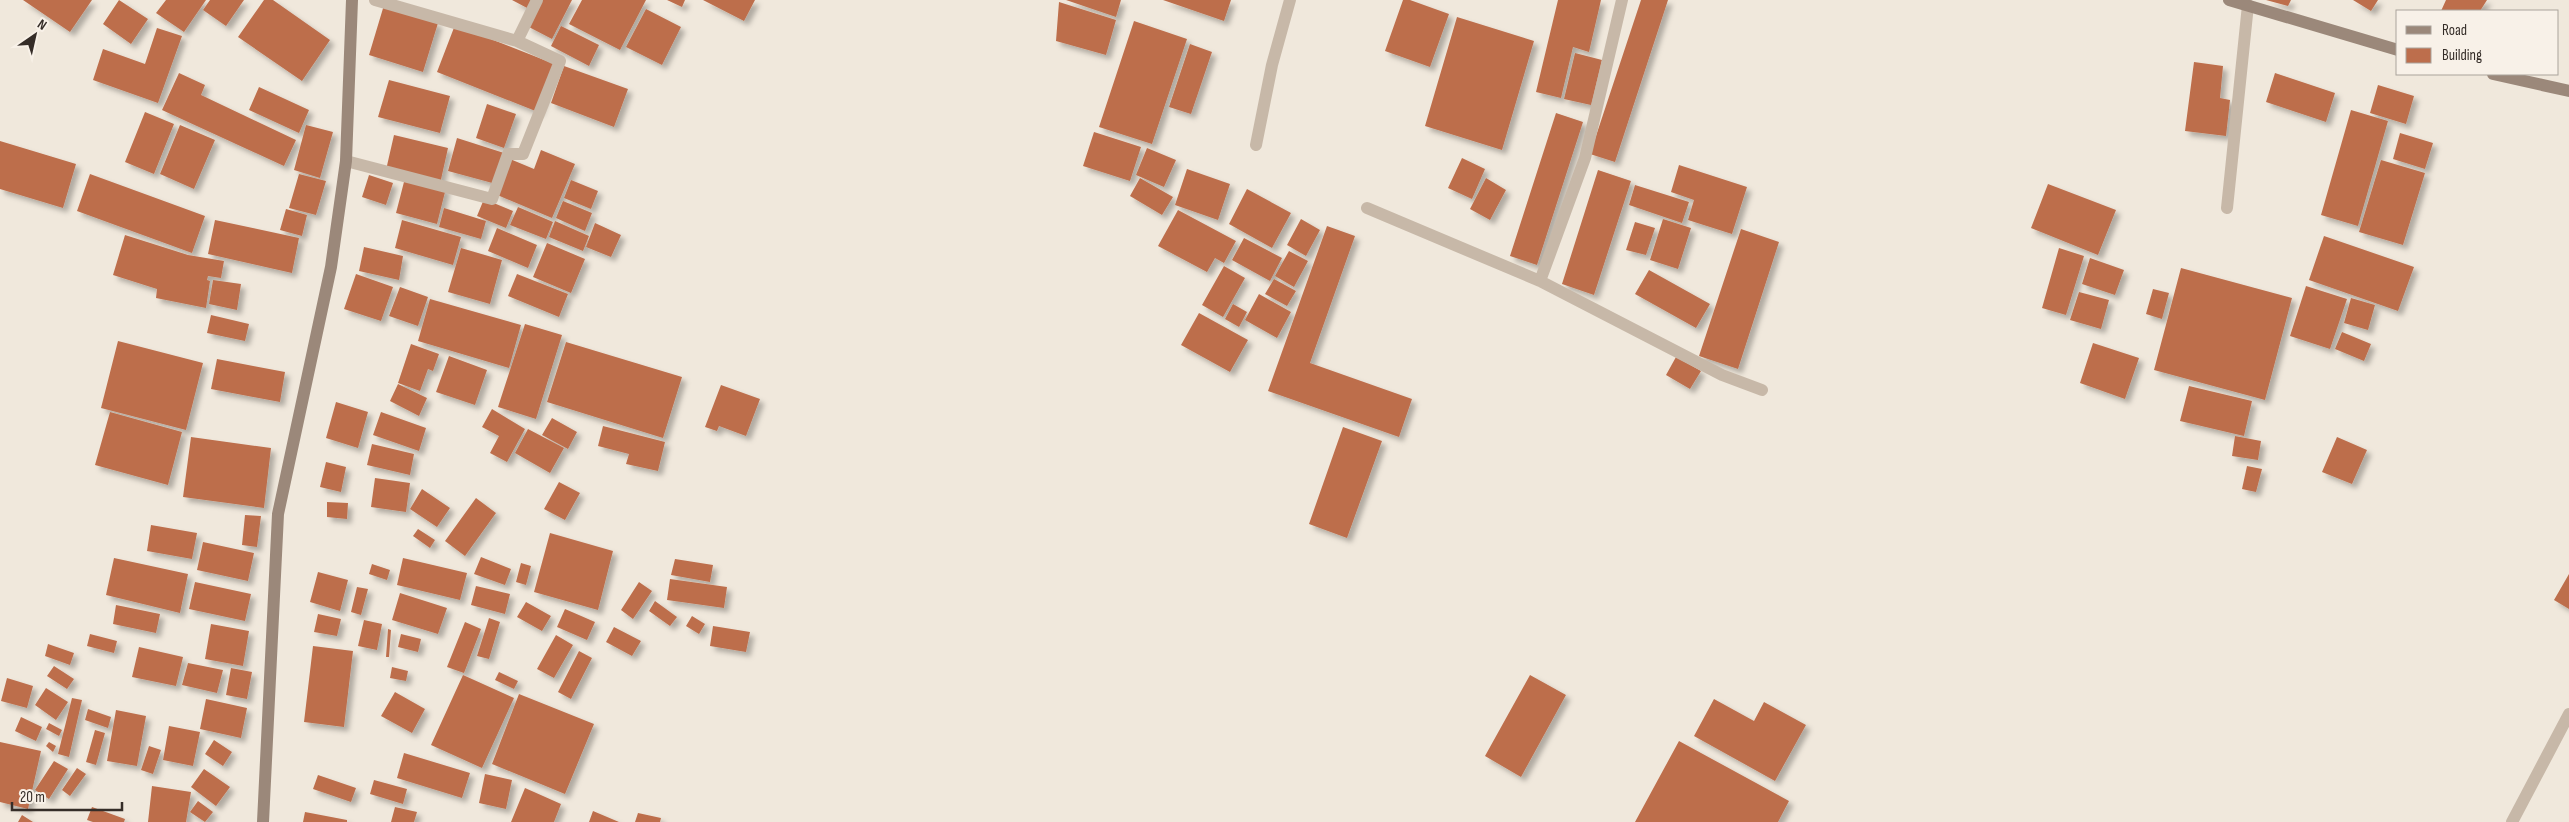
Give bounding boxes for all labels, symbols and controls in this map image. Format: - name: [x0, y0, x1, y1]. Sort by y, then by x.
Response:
- north arrow: [10, 10, 60, 60]
- legend: [2396, 10, 2559, 75]
- text: N: [34, 15, 50, 34]
- text: Road: [2442, 21, 2467, 40]
- text: Building: [2442, 46, 2482, 65]
- scale bar: [12, 780, 122, 812]
- text: 20 m: [20, 788, 45, 807]

